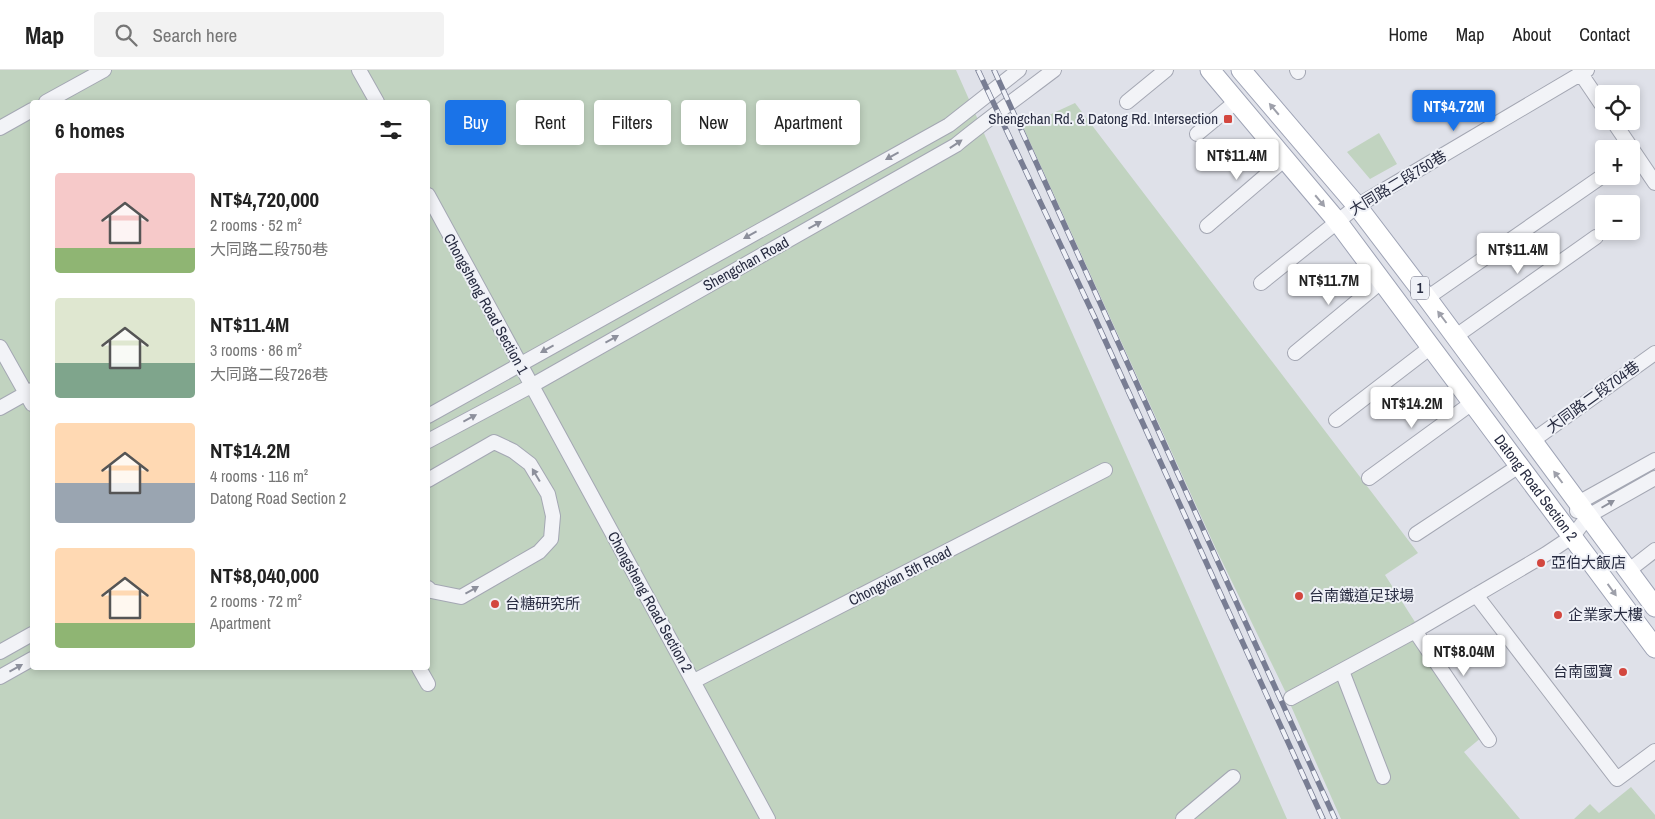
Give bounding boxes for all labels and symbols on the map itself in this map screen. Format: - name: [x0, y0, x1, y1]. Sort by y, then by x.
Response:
- pin: NT$4.72M: [1402, 90, 1506, 132]
- one-way arrow: [1269, 103, 1280, 116]
- place label: Shengchan Rd. & Datong Rd. Intersection: [988, 108, 1218, 129]
- marker: Shengchan Rd. & Datong Rd. Intersection: [1222, 113, 1234, 125]
- pin: NT$11.4M: [1185, 138, 1289, 181]
- one-way arrow: [949, 139, 963, 149]
- street label: 大同路二段750巷: [1345, 145, 1451, 220]
- one-way arrow: [885, 152, 899, 160]
- one-way arrow: [1315, 194, 1326, 207]
- one-way arrow: [807, 221, 822, 229]
- street label: Chongsheng Road Section 1: [439, 230, 534, 378]
- street label: Shengchan Road: [699, 231, 792, 296]
- one-way arrow: [744, 231, 757, 240]
- pin: NT$11.4M: [1466, 232, 1570, 275]
- pin: NT$11.7M: [1277, 264, 1381, 306]
- road number: 1: [1411, 277, 1429, 300]
- one-way arrow: [1437, 310, 1447, 324]
- one-way arrow: [606, 335, 619, 344]
- one-way arrow: [541, 344, 554, 353]
- street label: 大同路二段704巷: [1542, 356, 1644, 438]
- pin: NT$14.2M: [1360, 386, 1464, 429]
- one-way arrow: [463, 414, 478, 422]
- street label: Datong Road Section 2: [1489, 430, 1583, 545]
- one-way arrow: [532, 468, 541, 481]
- one-way arrow: [1553, 471, 1564, 484]
- one-way arrow: [1601, 500, 1615, 508]
- street label: Chongsheng Road Section 2: [603, 528, 698, 676]
- street label: Chongxian 5th Road: [845, 541, 955, 611]
- place label: 亞伯大飯店: [1551, 552, 1626, 573]
- marker: 亞伯大飯店: [1535, 557, 1547, 569]
- one-way arrow: [1607, 583, 1617, 597]
- place label: 台南鐵道足球場: [1309, 585, 1414, 606]
- one-way arrow: [465, 586, 480, 594]
- marker: 台南鐵道足球場: [1293, 590, 1305, 602]
- place label: 台糖研究所: [505, 593, 580, 614]
- marker: 台糖研究所: [489, 598, 501, 610]
- place label: 企業家大樓: [1568, 604, 1643, 625]
- marker: 企業家大樓: [1552, 609, 1564, 621]
- pin: NT$8.04M: [1412, 634, 1516, 677]
- place label: 台南國寶: [1553, 661, 1613, 682]
- one-way arrow: [10, 664, 23, 673]
- marker: 台南國寶: [1617, 666, 1629, 678]

